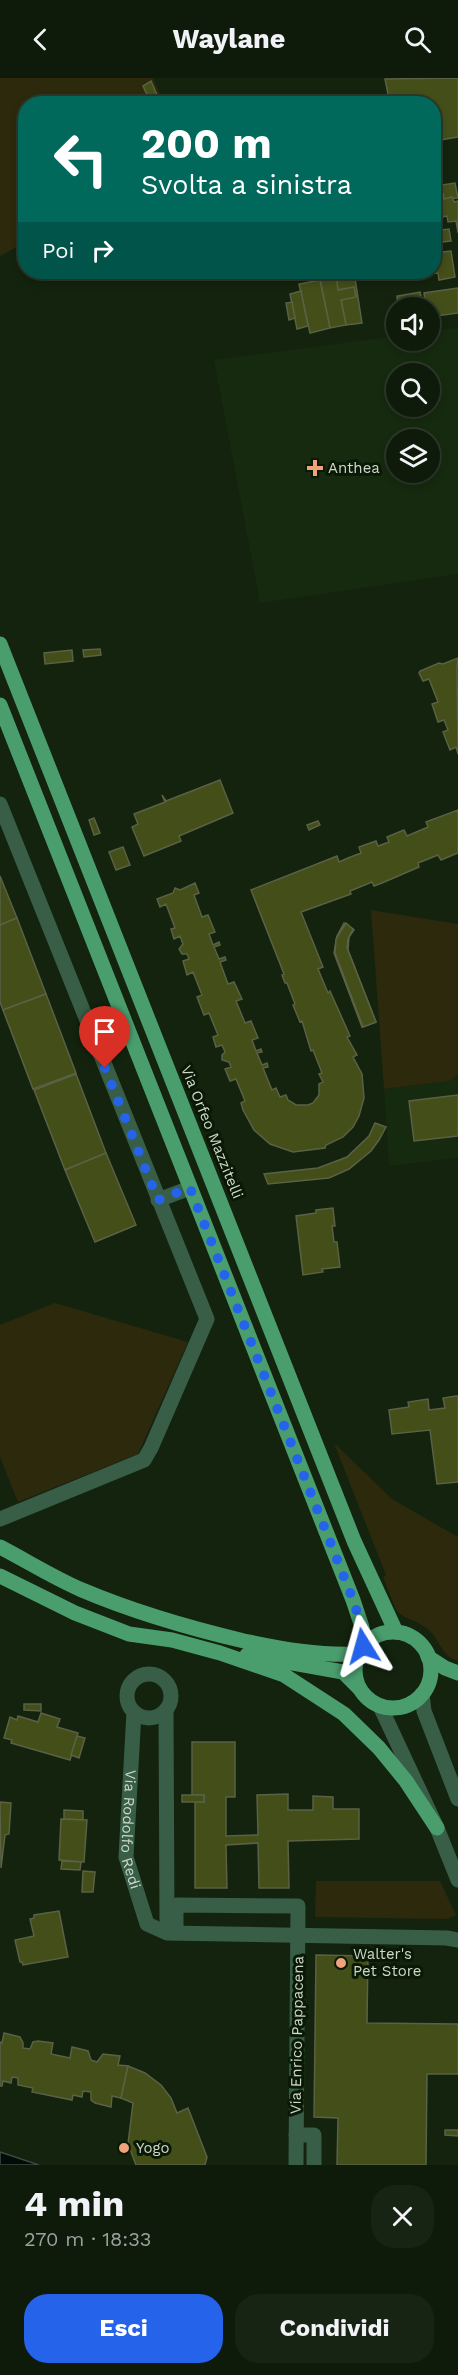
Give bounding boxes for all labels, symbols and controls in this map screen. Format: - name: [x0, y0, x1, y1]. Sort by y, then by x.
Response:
- icon: back: [24, 23, 57, 56]
- text: Waylane: [173, 23, 285, 55]
- icon: search: [401, 23, 434, 56]
- text: 200 m: [141, 119, 272, 168]
- icon: left: [42, 120, 120, 198]
- text: Svolta a sinistra: [141, 169, 352, 201]
- icon: right: [86, 234, 119, 267]
- text: Poi: [42, 238, 74, 263]
- map controls: [386, 297, 440, 483]
- button: sound: [386, 297, 440, 351]
- button: search: [386, 363, 440, 417]
- button: layers: [386, 429, 440, 483]
- marker: Anthea: [306, 459, 324, 477]
- place label: Anthea: [328, 459, 380, 477]
- pin: [79, 1006, 130, 1068]
- icon: arrive: [88, 1015, 121, 1048]
- street label: Via Orfeo Mazzitelli: [177, 1063, 247, 1201]
- position arrow: [331, 1614, 395, 1678]
- street label: Via Rodolfo Redi: [117, 1769, 144, 1891]
- place label: Walter's Pet Store: [353, 1945, 421, 1980]
- street label: Via Enrico Pappacena: [287, 1955, 307, 2114]
- marker: Walter's Pet Store: [334, 1956, 348, 1970]
- place label: Yogo: [136, 2139, 169, 2157]
- marker: Yogo: [117, 2141, 131, 2155]
- text: 4 min: [24, 2183, 124, 2225]
- button: close: [371, 2185, 434, 2248]
- text: 270 m · 18:33: [24, 2227, 152, 2251]
- button: Esci: [24, 2294, 223, 2363]
- button: Condividi: [235, 2294, 434, 2363]

